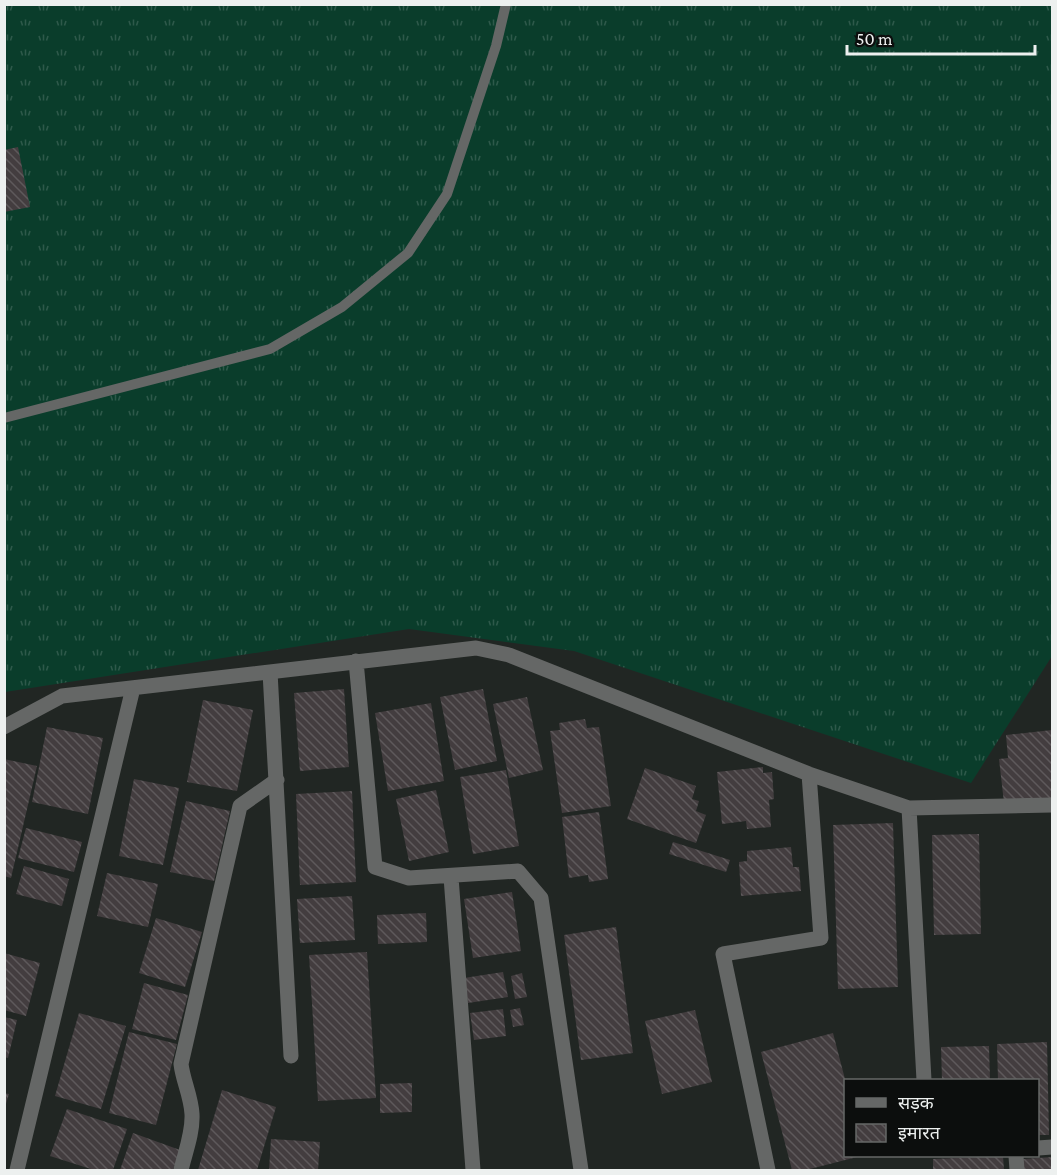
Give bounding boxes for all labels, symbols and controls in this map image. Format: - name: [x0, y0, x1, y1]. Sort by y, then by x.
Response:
- scale bar: [847, 18, 1034, 56]
- text: 50 m: [856, 29, 893, 49]
- legend: [844, 1079, 1039, 1157]
- text: सड़क: [898, 1093, 935, 1113]
- text: इमारत: [898, 1123, 941, 1143]

